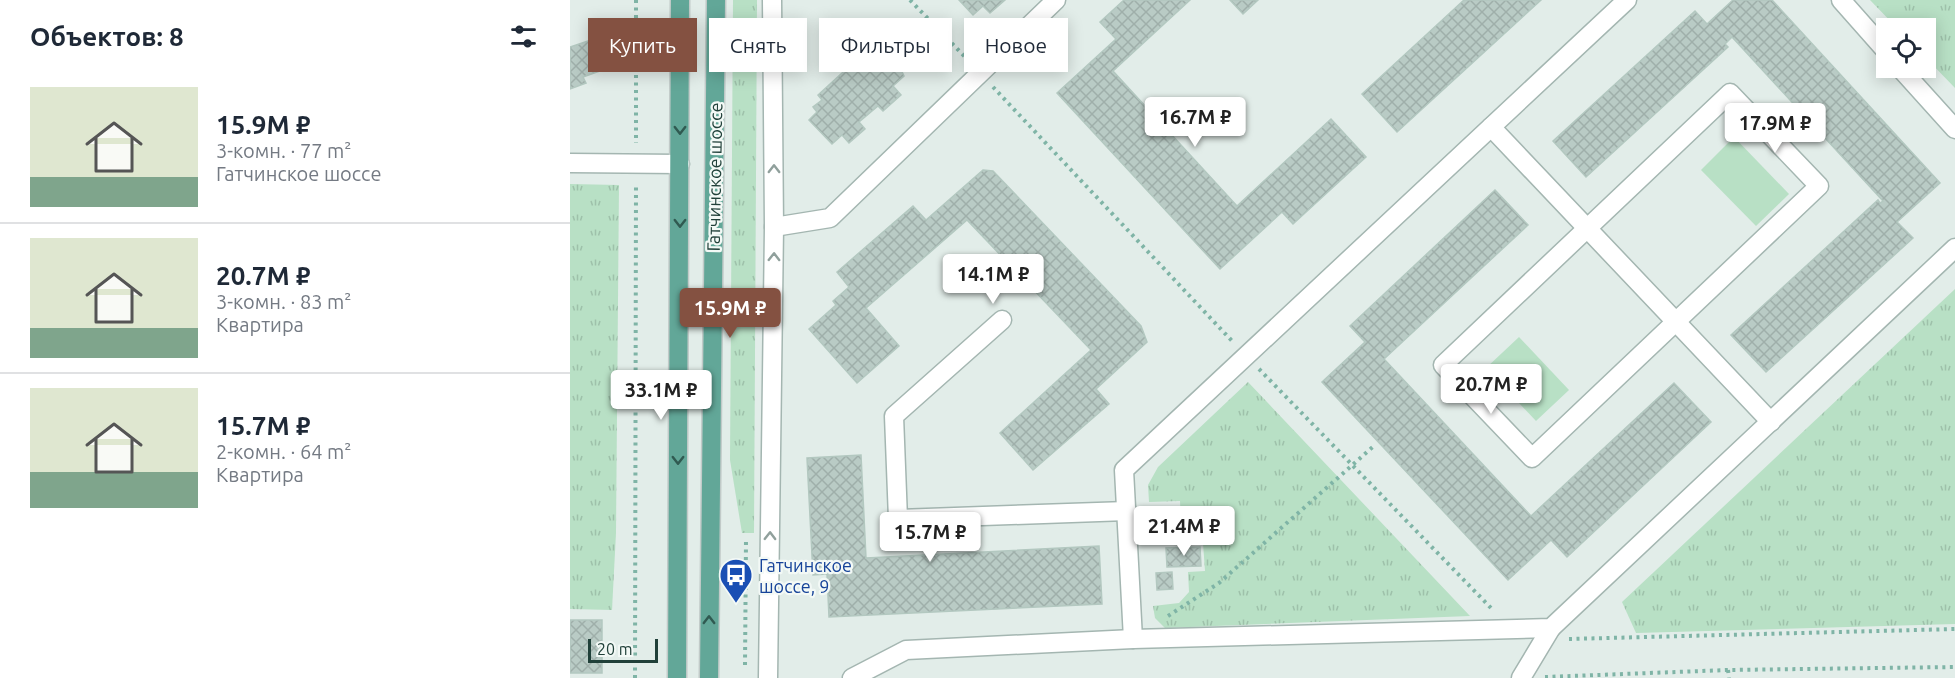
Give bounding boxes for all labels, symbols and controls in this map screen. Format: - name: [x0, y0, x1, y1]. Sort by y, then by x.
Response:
- chip: Купить: [588, 18, 697, 72]
- chip: Снять: [709, 18, 807, 72]
- chip: Фильтры: [819, 18, 952, 72]
- chip: Новое: [964, 18, 1068, 72]
- map controls: [1876, 18, 1936, 78]
- button: locate: [1876, 18, 1936, 78]
- icon: filters: [507, 20, 540, 53]
- text: Объектов: 8: [30, 22, 184, 51]
- pin: 16.7M ₽: [1140, 97, 1250, 148]
- street label: Гатчинское шоссе: [703, 102, 725, 252]
- pin: 17.9M ₽: [1720, 103, 1830, 154]
- text: 16.7M ₽: [1159, 105, 1231, 128]
- text: 15.9M ₽: [216, 110, 310, 139]
- icon: home: [78, 111, 150, 183]
- text: 17.9M ₽: [1739, 111, 1811, 134]
- one-way arrow: [674, 125, 686, 134]
- text: 3-комн. · 77 m²: [216, 139, 351, 162]
- text: Гатчинское шоссе: [216, 162, 381, 185]
- one-way arrow: [768, 164, 780, 173]
- one-way arrow: [674, 218, 686, 227]
- one-way arrow: [768, 252, 780, 261]
- pin: 14.1M ₽: [938, 254, 1048, 305]
- text: 20.7M ₽: [216, 261, 310, 290]
- icon: home: [78, 262, 150, 334]
- text: 14.1M ₽: [957, 262, 1029, 285]
- pin: 15.9M ₽: [675, 288, 785, 339]
- text: 3-комн. · 83 m²: [216, 290, 351, 313]
- text: 15.9M ₽: [694, 296, 766, 319]
- text: Квартира: [216, 313, 304, 336]
- pin: 20.7M ₽: [1436, 364, 1546, 415]
- pin: 33.1M ₽: [606, 370, 716, 421]
- text: 20.7M ₽: [1455, 372, 1527, 395]
- text: 33.1M ₽: [625, 378, 697, 401]
- text: 15.7M ₽: [216, 411, 310, 440]
- icon: home: [78, 412, 150, 484]
- text: 2-комн. · 64 m²: [216, 440, 351, 463]
- one-way arrow: [672, 455, 684, 464]
- text: Квартира: [216, 463, 304, 486]
- pin: 21.4M ₽: [1129, 506, 1239, 557]
- pin: 15.7M ₽: [875, 512, 985, 563]
- text: 21.4M ₽: [1148, 514, 1220, 537]
- text: 15.7M ₽: [894, 520, 966, 543]
- one-way arrow: [764, 531, 776, 540]
- place label: Гатчинское шоссе, 9: [759, 555, 852, 596]
- bus stop icon: Гатчинское шоссе, 9: [718, 557, 754, 604]
- one-way arrow: [703, 615, 715, 624]
- scale bar: [588, 636, 658, 664]
- text: 20 m: [597, 640, 633, 658]

